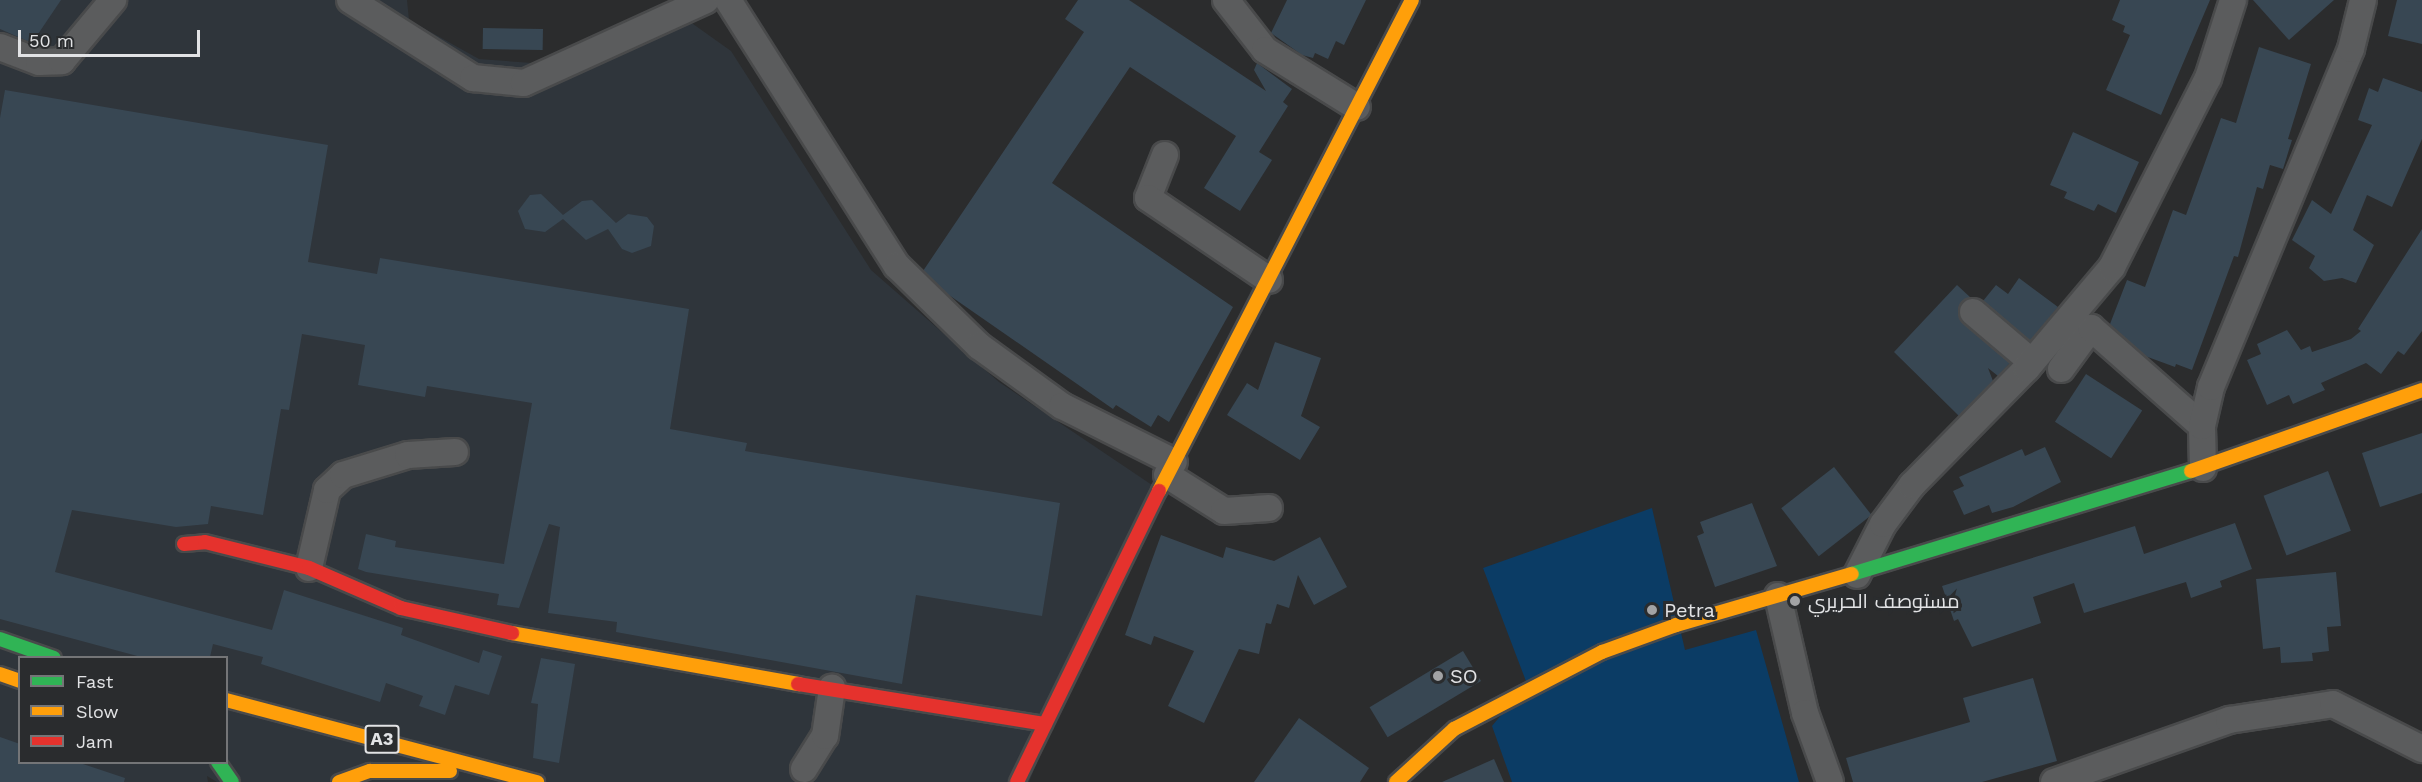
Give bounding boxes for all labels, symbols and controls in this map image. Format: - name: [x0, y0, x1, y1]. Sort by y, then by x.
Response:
- scale bar: [21, 18, 202, 56]
- text: 50 m: [29, 30, 74, 51]
- place label: مستوصف الحريري: [1808, 589, 1960, 613]
- marker: مستوصف الحريري: [1786, 592, 1804, 610]
- place label: Petra: [1664, 598, 1715, 622]
- marker: Petra: [1645, 603, 1659, 617]
- legend: [18, 656, 228, 764]
- place label: SO: [1450, 664, 1478, 688]
- marker: SO: [1431, 669, 1445, 683]
- text: Fast: [76, 671, 113, 692]
- text: Slow: [76, 701, 119, 722]
- road number: A3: [364, 724, 400, 754]
- text: Jam: [76, 731, 113, 752]

